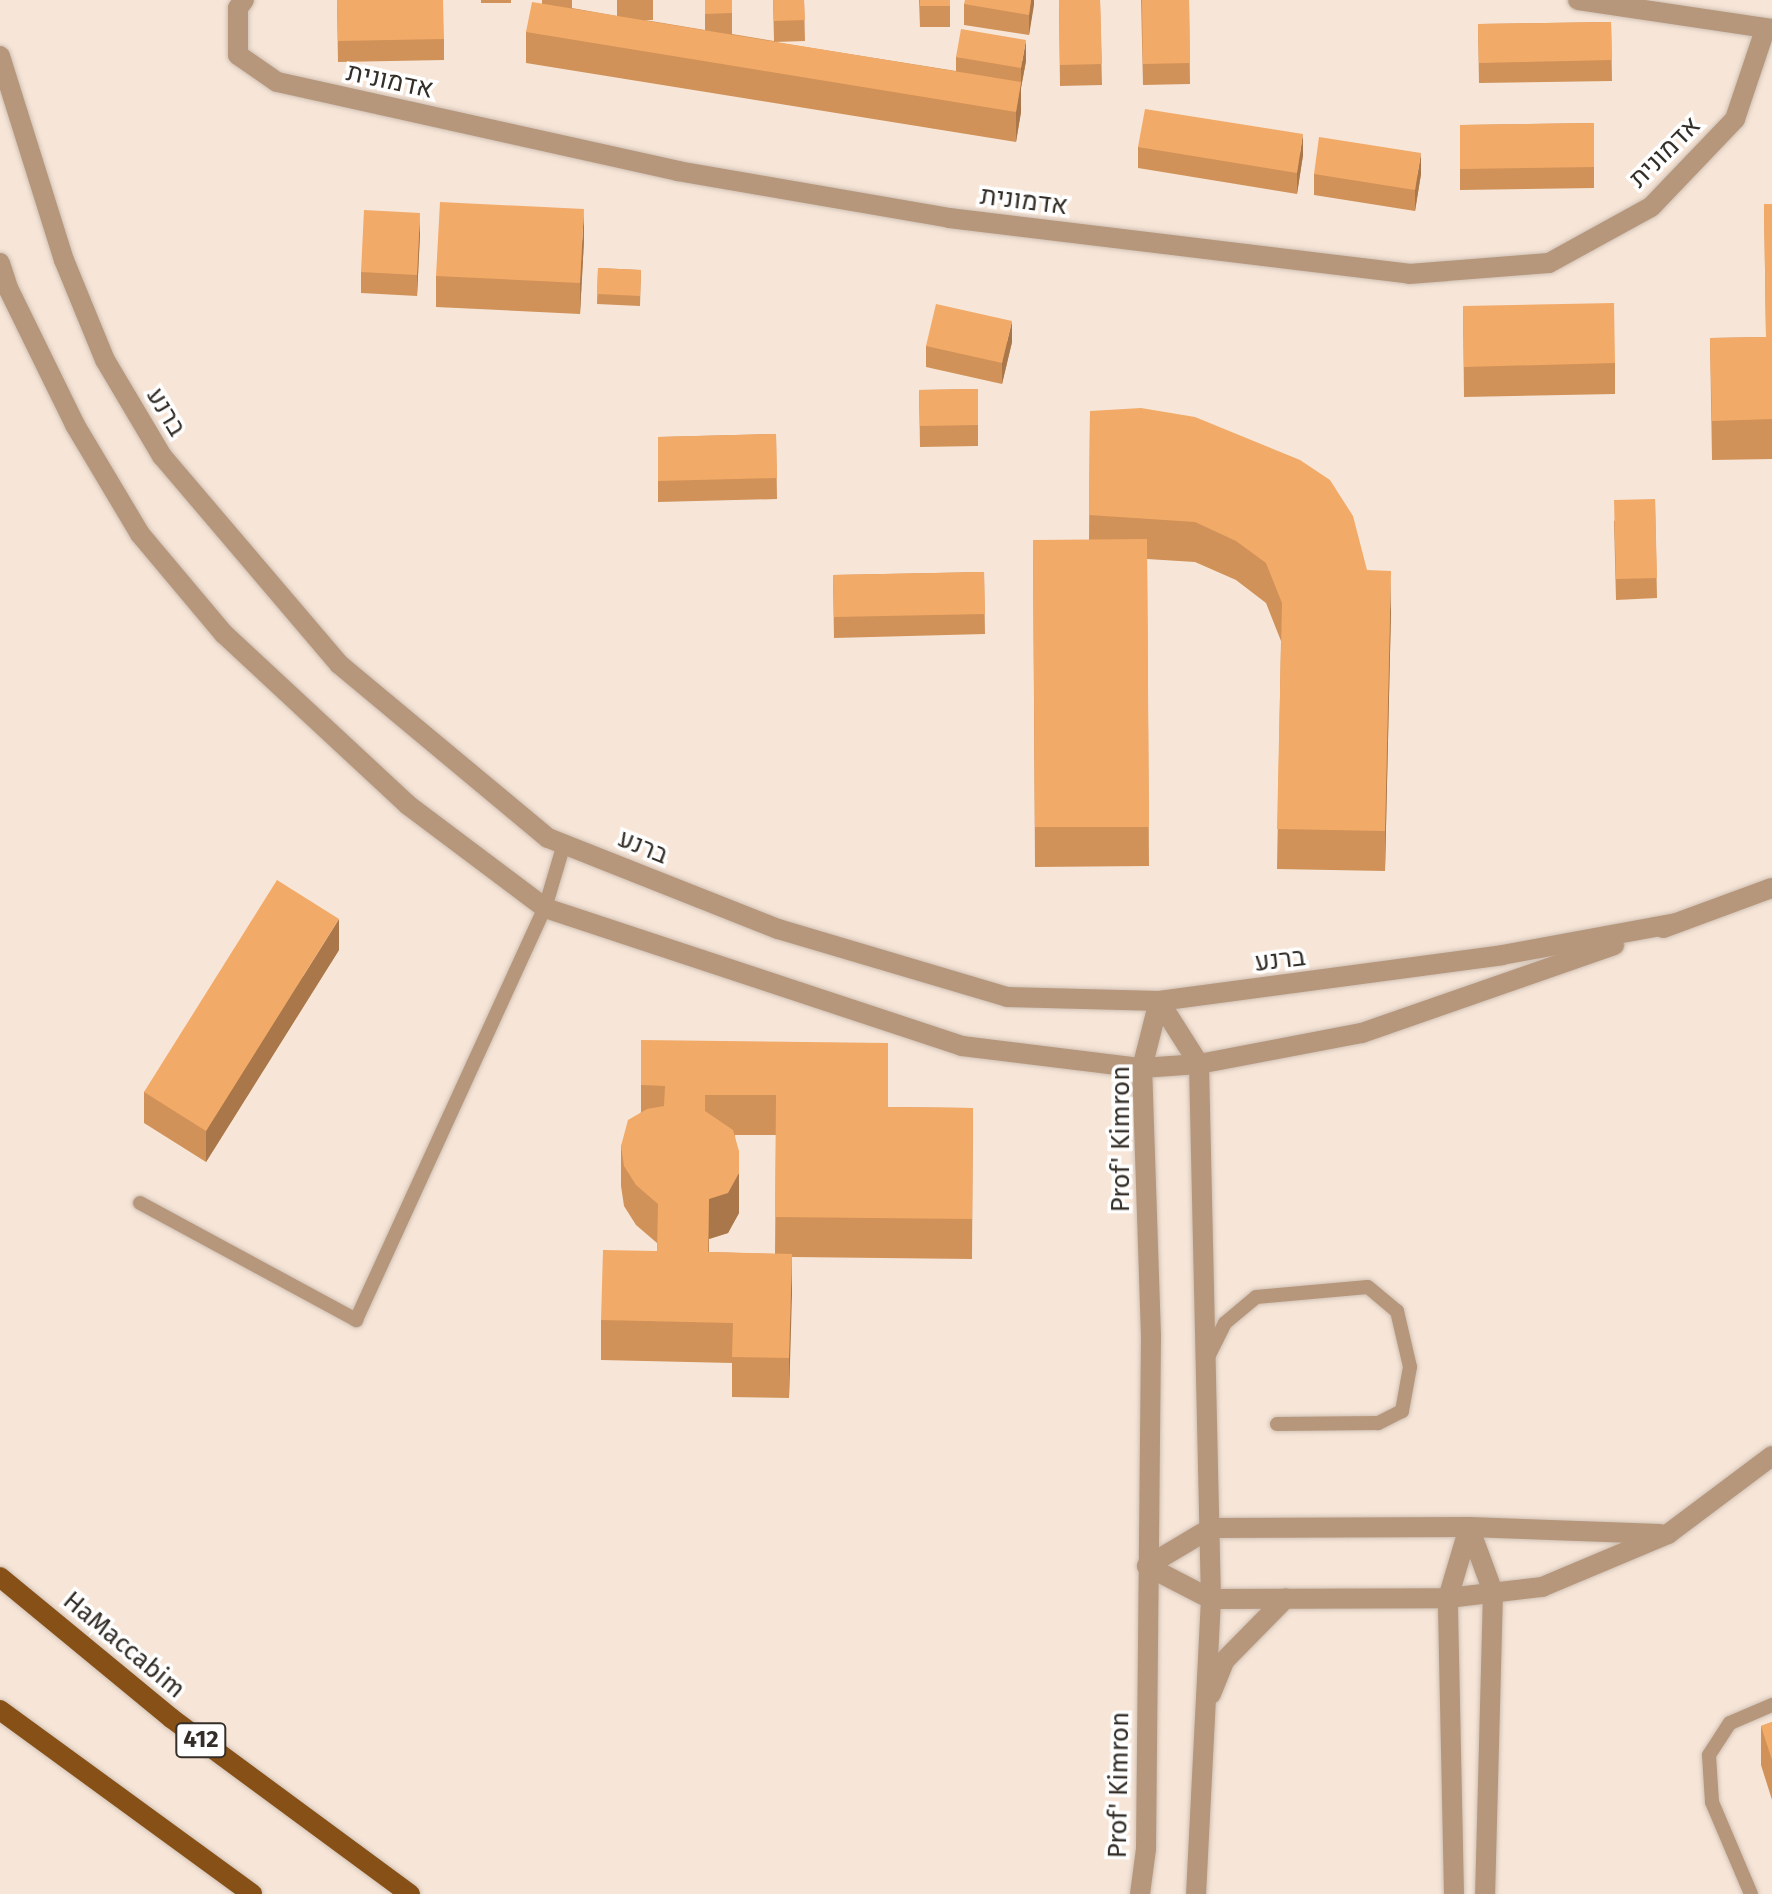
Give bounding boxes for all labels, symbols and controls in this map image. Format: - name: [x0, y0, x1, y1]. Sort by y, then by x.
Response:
- street label: אדמונית: [344, 57, 436, 105]
- street label: אדמונית: [1623, 110, 1707, 194]
- street label: אדמונית: [978, 180, 1070, 222]
- street label: ברנע: [140, 382, 192, 442]
- street label: ברנע: [614, 823, 672, 871]
- street label: ברנע: [1253, 941, 1307, 979]
- street label: Prof' Kimron: [1105, 1066, 1137, 1212]
- street label: HaMaccabim: [57, 1585, 191, 1705]
- street label: Prof' Kimron: [1102, 1711, 1136, 1859]
- road number: 412: [175, 1720, 227, 1760]

